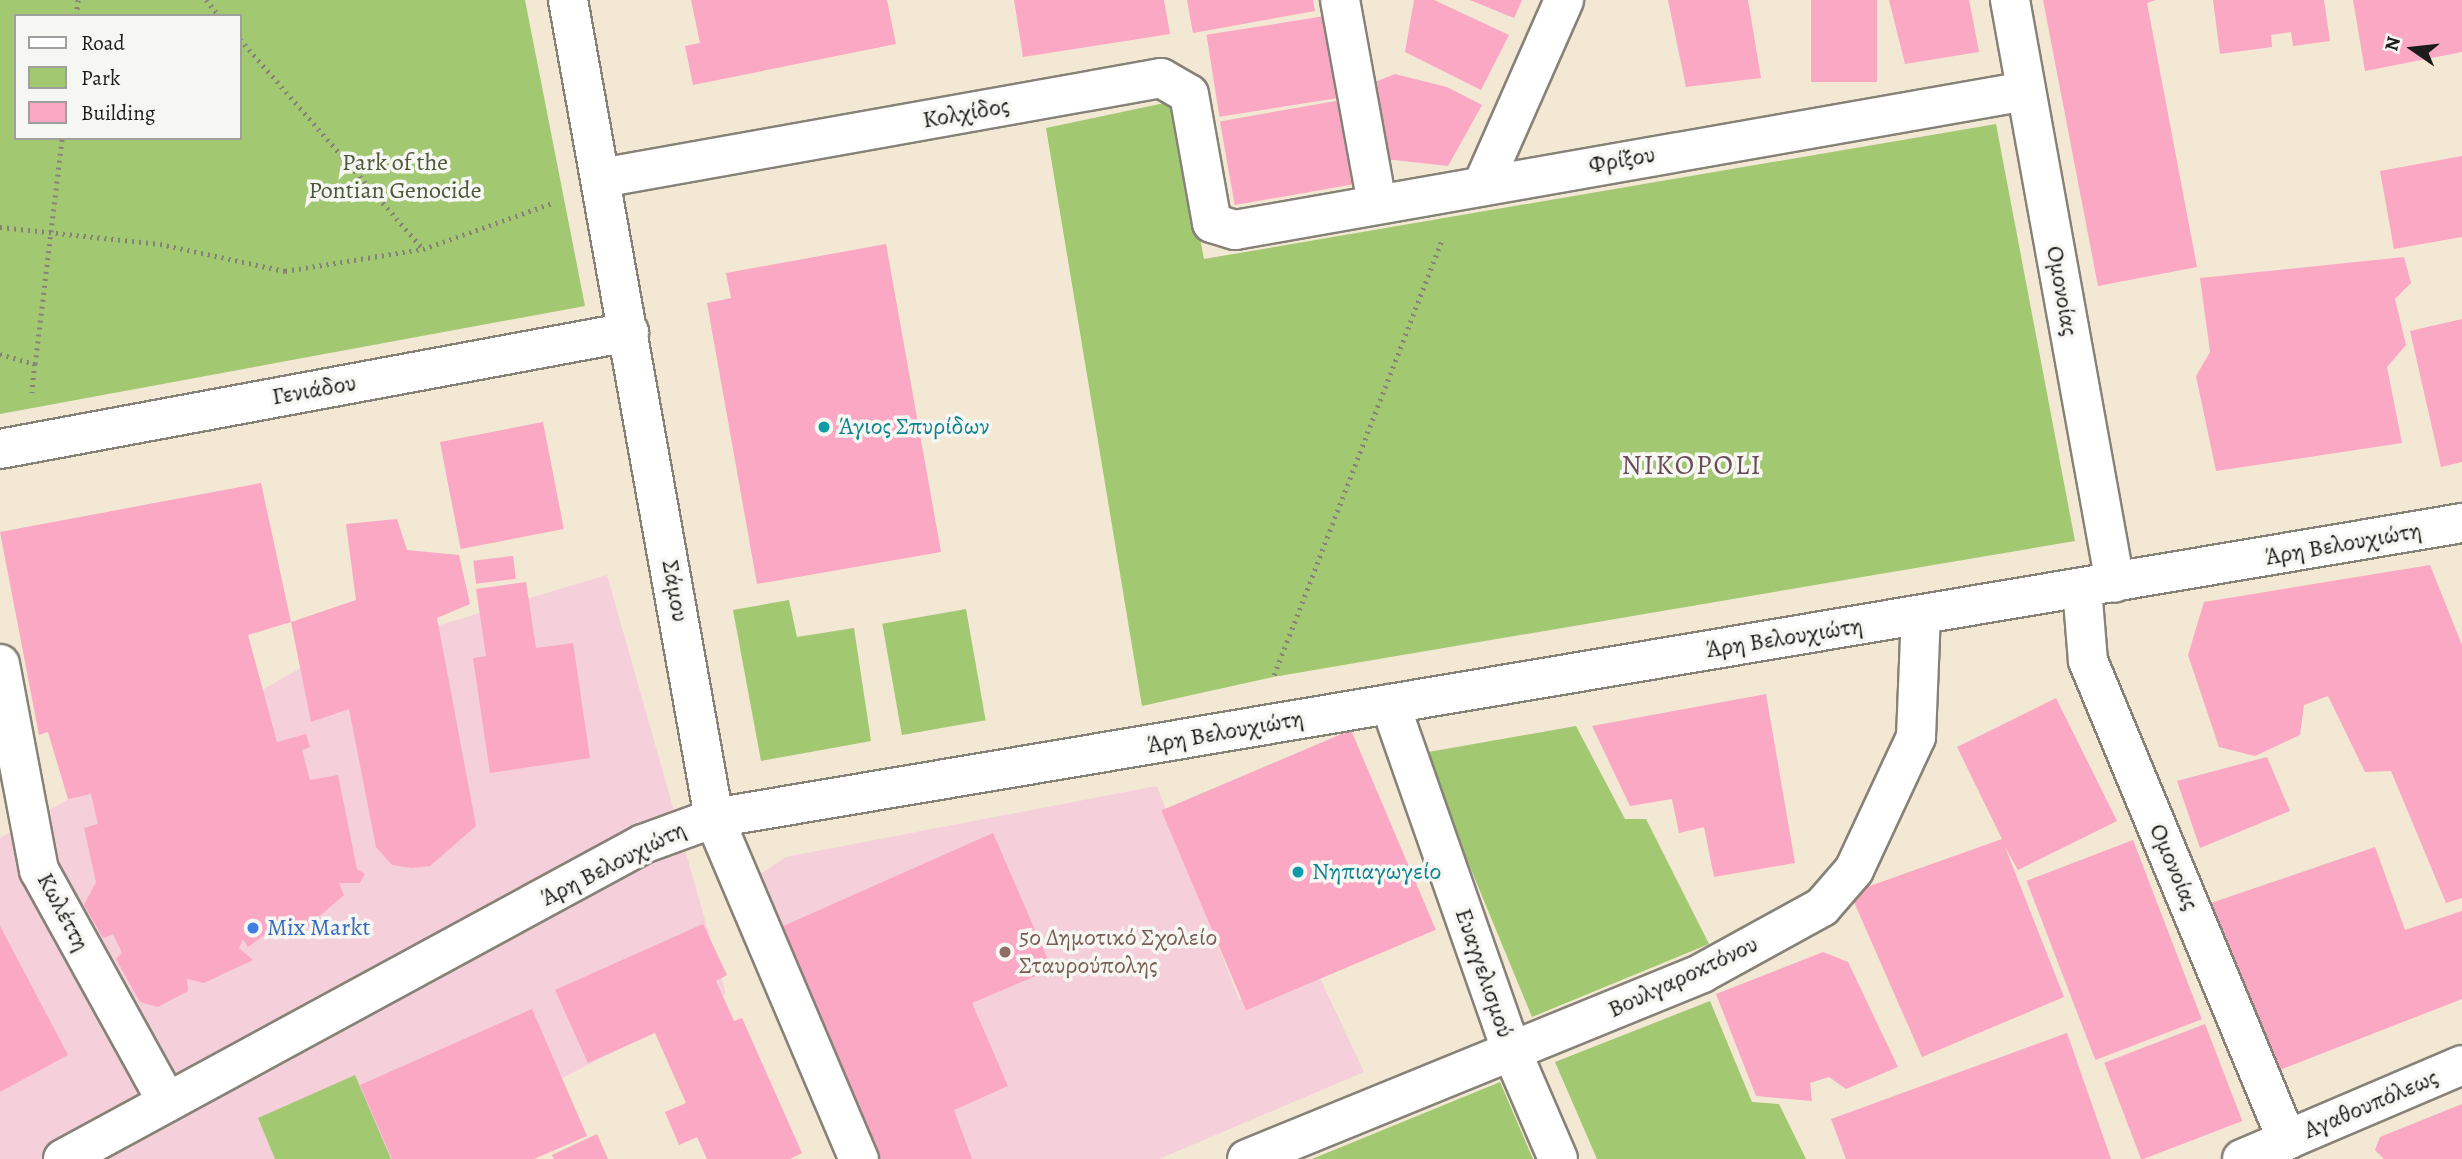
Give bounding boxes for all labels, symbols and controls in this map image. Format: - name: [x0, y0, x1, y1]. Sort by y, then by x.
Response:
- legend: [14, 14, 242, 140]
- north arrow: [2378, 14, 2448, 84]
- text: Road: [81, 29, 125, 57]
- text: N: [2378, 34, 2407, 54]
- text: Park: [81, 64, 120, 92]
- street label: Κολχίδος: [920, 91, 1012, 135]
- text: Building: [81, 99, 155, 127]
- street label: Φρίξου: [1586, 140, 1658, 180]
- park label: Park of the Pontian Genocide: [309, 149, 481, 205]
- street label: Ομονοίας: [2040, 244, 2084, 338]
- street label: Γενιάδου: [270, 368, 358, 412]
- place label: Άγιος Σπυρίδων: [838, 413, 989, 441]
- marker: Άγιος Σπυρίδων: [816, 419, 832, 435]
- district label: NIKOPOLI: [1622, 448, 1762, 482]
- street label: Άρη Βελουχιώτη: [2262, 516, 2424, 572]
- street label: Σάμου: [655, 558, 695, 624]
- street label: Άρη Βελουχιώτη: [1703, 611, 1865, 665]
- street label: Άρη Βελουχιώτη: [1144, 704, 1306, 760]
- street label: Άρη Βελουχιώτη: [536, 815, 690, 913]
- street label: Ομονοίας: [2143, 819, 2205, 915]
- place label: Νηπιαγωγείο: [1312, 858, 1441, 886]
- marker: Νηπιαγωγείο: [1290, 864, 1306, 880]
- street label: Κωλέττη: [30, 868, 96, 956]
- street label: Ευαγγελισμού: [1448, 905, 1520, 1041]
- place label: Mix Markt: [267, 914, 370, 942]
- marker: Mix Markt: [245, 920, 261, 936]
- place label: 5ο Δημοτικό Σχολείο Σταυρούπολης: [1019, 924, 1217, 980]
- street label: Βουλγαροκτόνου: [1604, 930, 1762, 1024]
- marker: 5ο Δημοτικό Σχολείο Σταυρούπολης: [997, 944, 1013, 960]
- street label: Αγαθουπόλεως: [2300, 1063, 2442, 1145]

